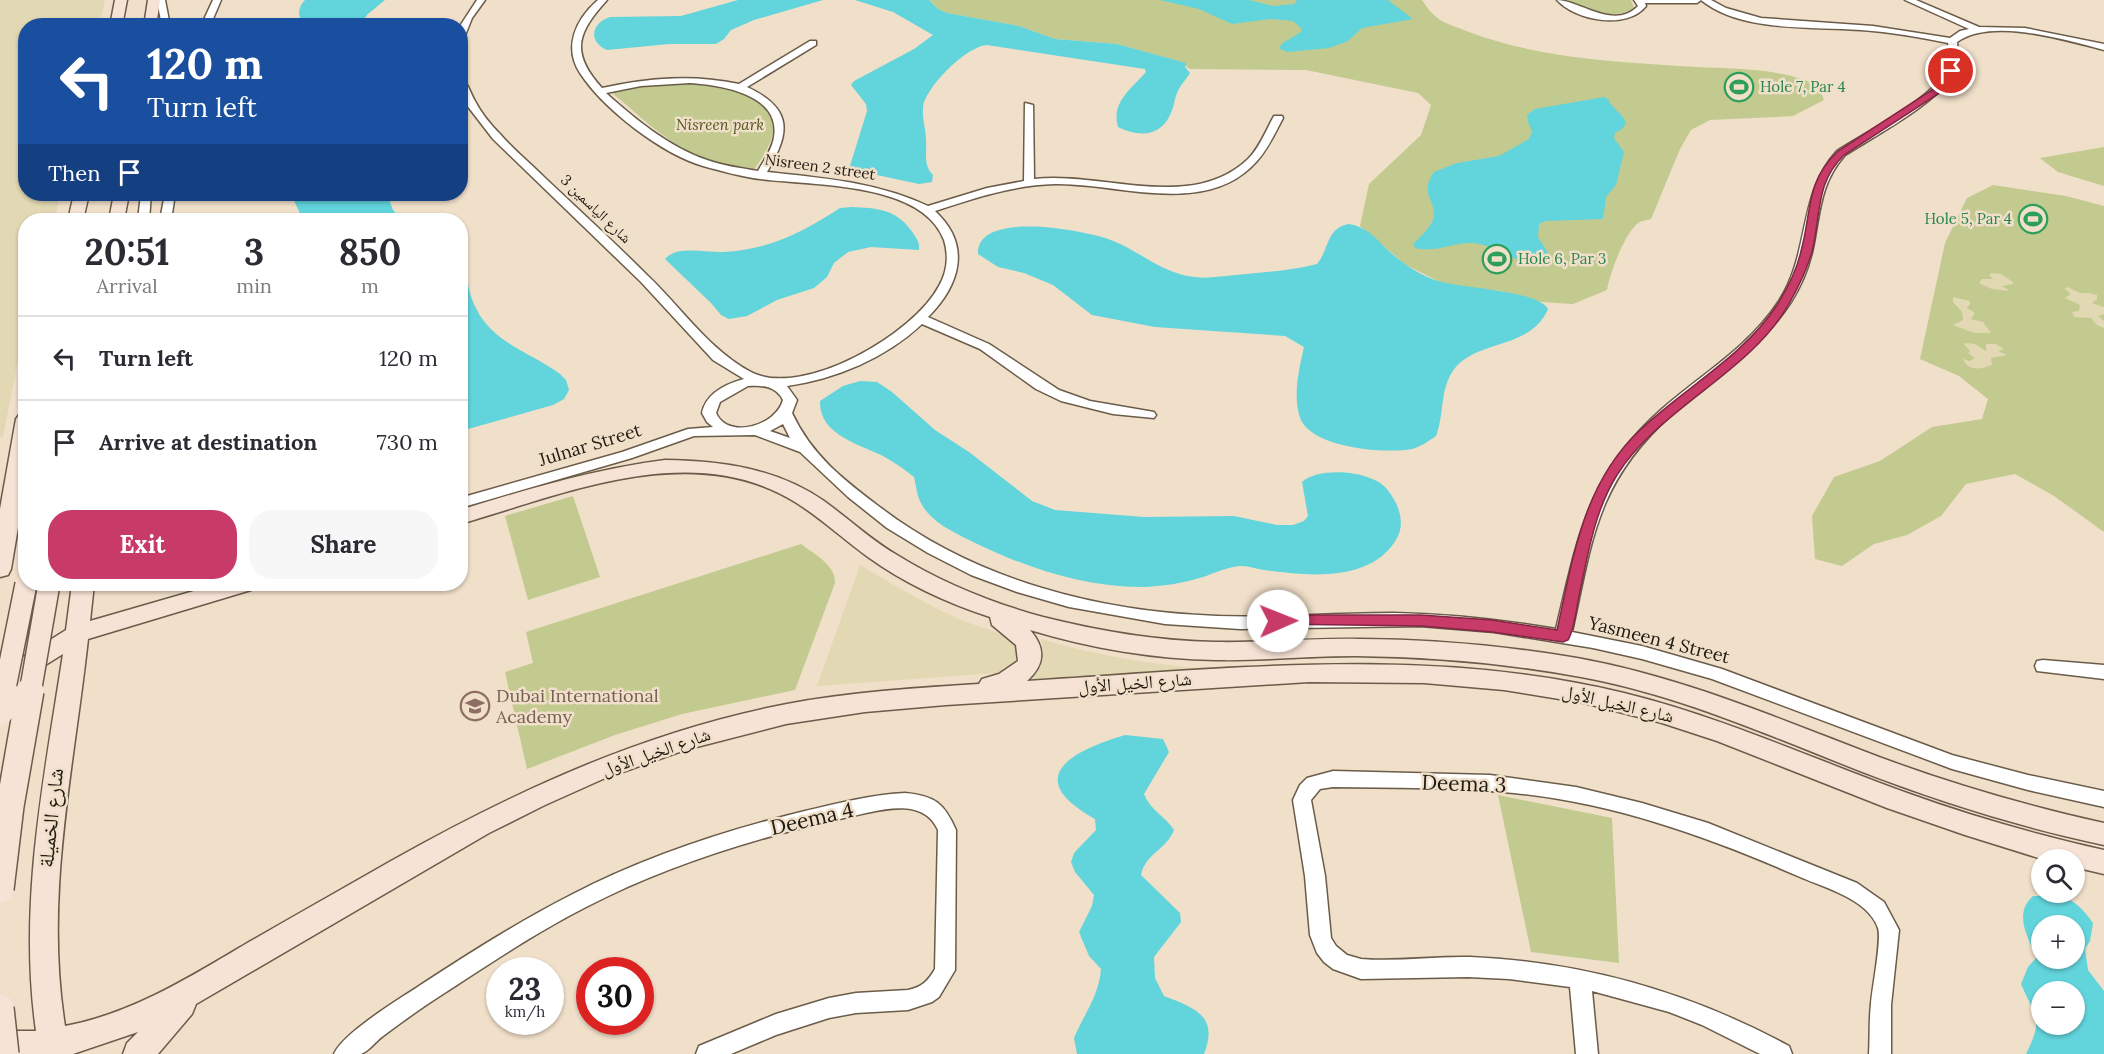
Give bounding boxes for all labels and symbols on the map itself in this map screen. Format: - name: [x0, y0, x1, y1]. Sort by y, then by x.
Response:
- pin: [1925, 45, 1976, 96]
- sports icon: Hole 7, Par 4: [1723, 71, 1755, 103]
- place label: Hole 7, Par 4: [1760, 77, 1846, 96]
- park label: Nisreen park: [676, 115, 764, 134]
- street label: Nisreen 2 street: [764, 149, 877, 184]
- street label: شارع الياسمين 3: [556, 170, 636, 248]
- sports icon: Hole 5, Par 4: [2017, 203, 2049, 235]
- place label: Hole 5, Par 4: [1924, 209, 2012, 228]
- sports icon: Hole 6, Par 3: [1481, 243, 1513, 275]
- place label: Hole 6, Par 3: [1518, 249, 1606, 268]
- street label: Julnar Street: [535, 418, 644, 471]
- position arrow: [1246, 589, 1310, 653]
- street label: Yasmeen 4 Street: [1585, 611, 1732, 668]
- street label: شارع الخيل الأول: [1077, 667, 1192, 698]
- street label: شارع الخيل الأول: [1560, 680, 1676, 727]
- place label: Dubai International Academy: [495, 684, 659, 728]
- school or university icon: Dubai International Academy: [459, 690, 491, 722]
- street label: شارع الخيل الأول: [598, 722, 713, 781]
- street label: شارع الخميلة: [32, 767, 69, 869]
- street label: Deema 3: [1421, 769, 1507, 798]
- street label: Deema 4: [768, 796, 856, 841]
- speed limit sign: 30: [576, 957, 654, 1035]

